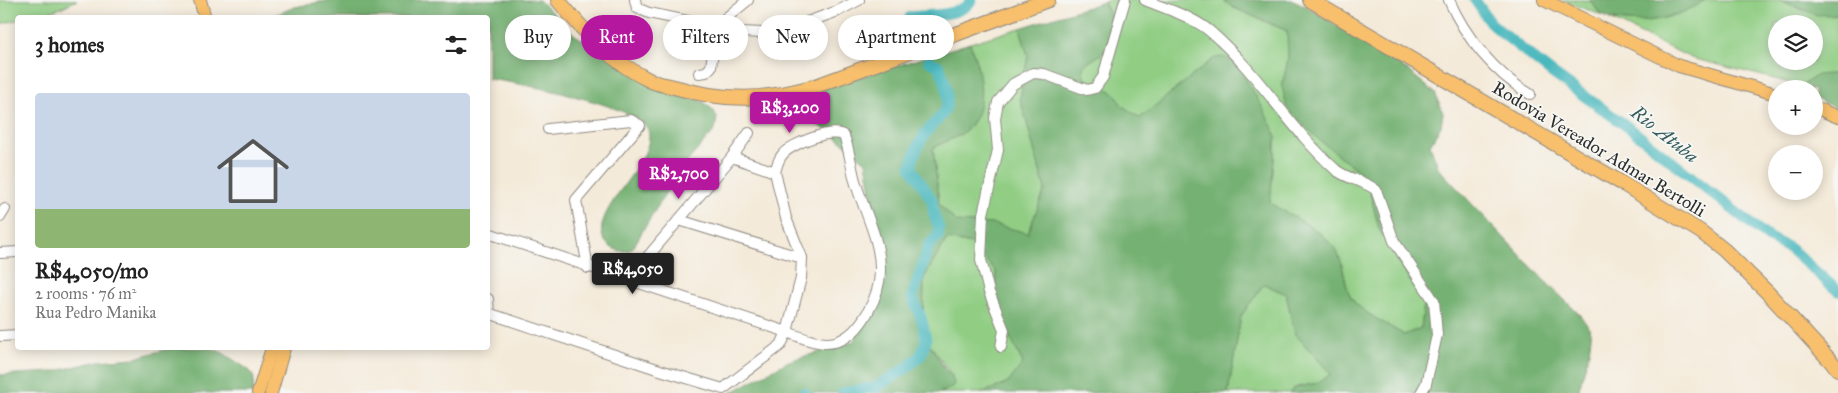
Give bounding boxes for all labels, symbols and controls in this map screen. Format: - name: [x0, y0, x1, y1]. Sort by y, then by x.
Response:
- chip: Buy: [505, 15, 571, 60]
- chip: Rent: [581, 15, 653, 60]
- chip: Filters: [663, 15, 748, 60]
- chip: New: [758, 15, 828, 60]
- chip: Apartment: [838, 15, 954, 60]
- map controls: [1768, 15, 1823, 200]
- button: layers: [1768, 15, 1823, 70]
- icon: filters: [442, 31, 470, 59]
- text: 3 homes: [35, 32, 104, 58]
- street label: Rodovia Vereador Admar Bertolli: [1488, 76, 1710, 222]
- button: +: [1768, 80, 1823, 135]
- pin: R$3,200: [744, 92, 836, 134]
- text: R$3,200: [761, 98, 819, 117]
- water label: Rio Atuba: [1626, 100, 1703, 167]
- icon: home: [208, 126, 298, 216]
- button: −: [1768, 145, 1823, 200]
- pin: R$2,700: [633, 158, 725, 200]
- text: R$2,700: [649, 164, 709, 183]
- pin: R$4,050: [587, 252, 679, 295]
- text: R$4,050/mo: [35, 258, 148, 284]
- text: R$4,050: [603, 259, 663, 278]
- text: 2 rooms · 76 m²: [35, 284, 136, 303]
- text: Rua Pedro Manika: [35, 303, 156, 322]

